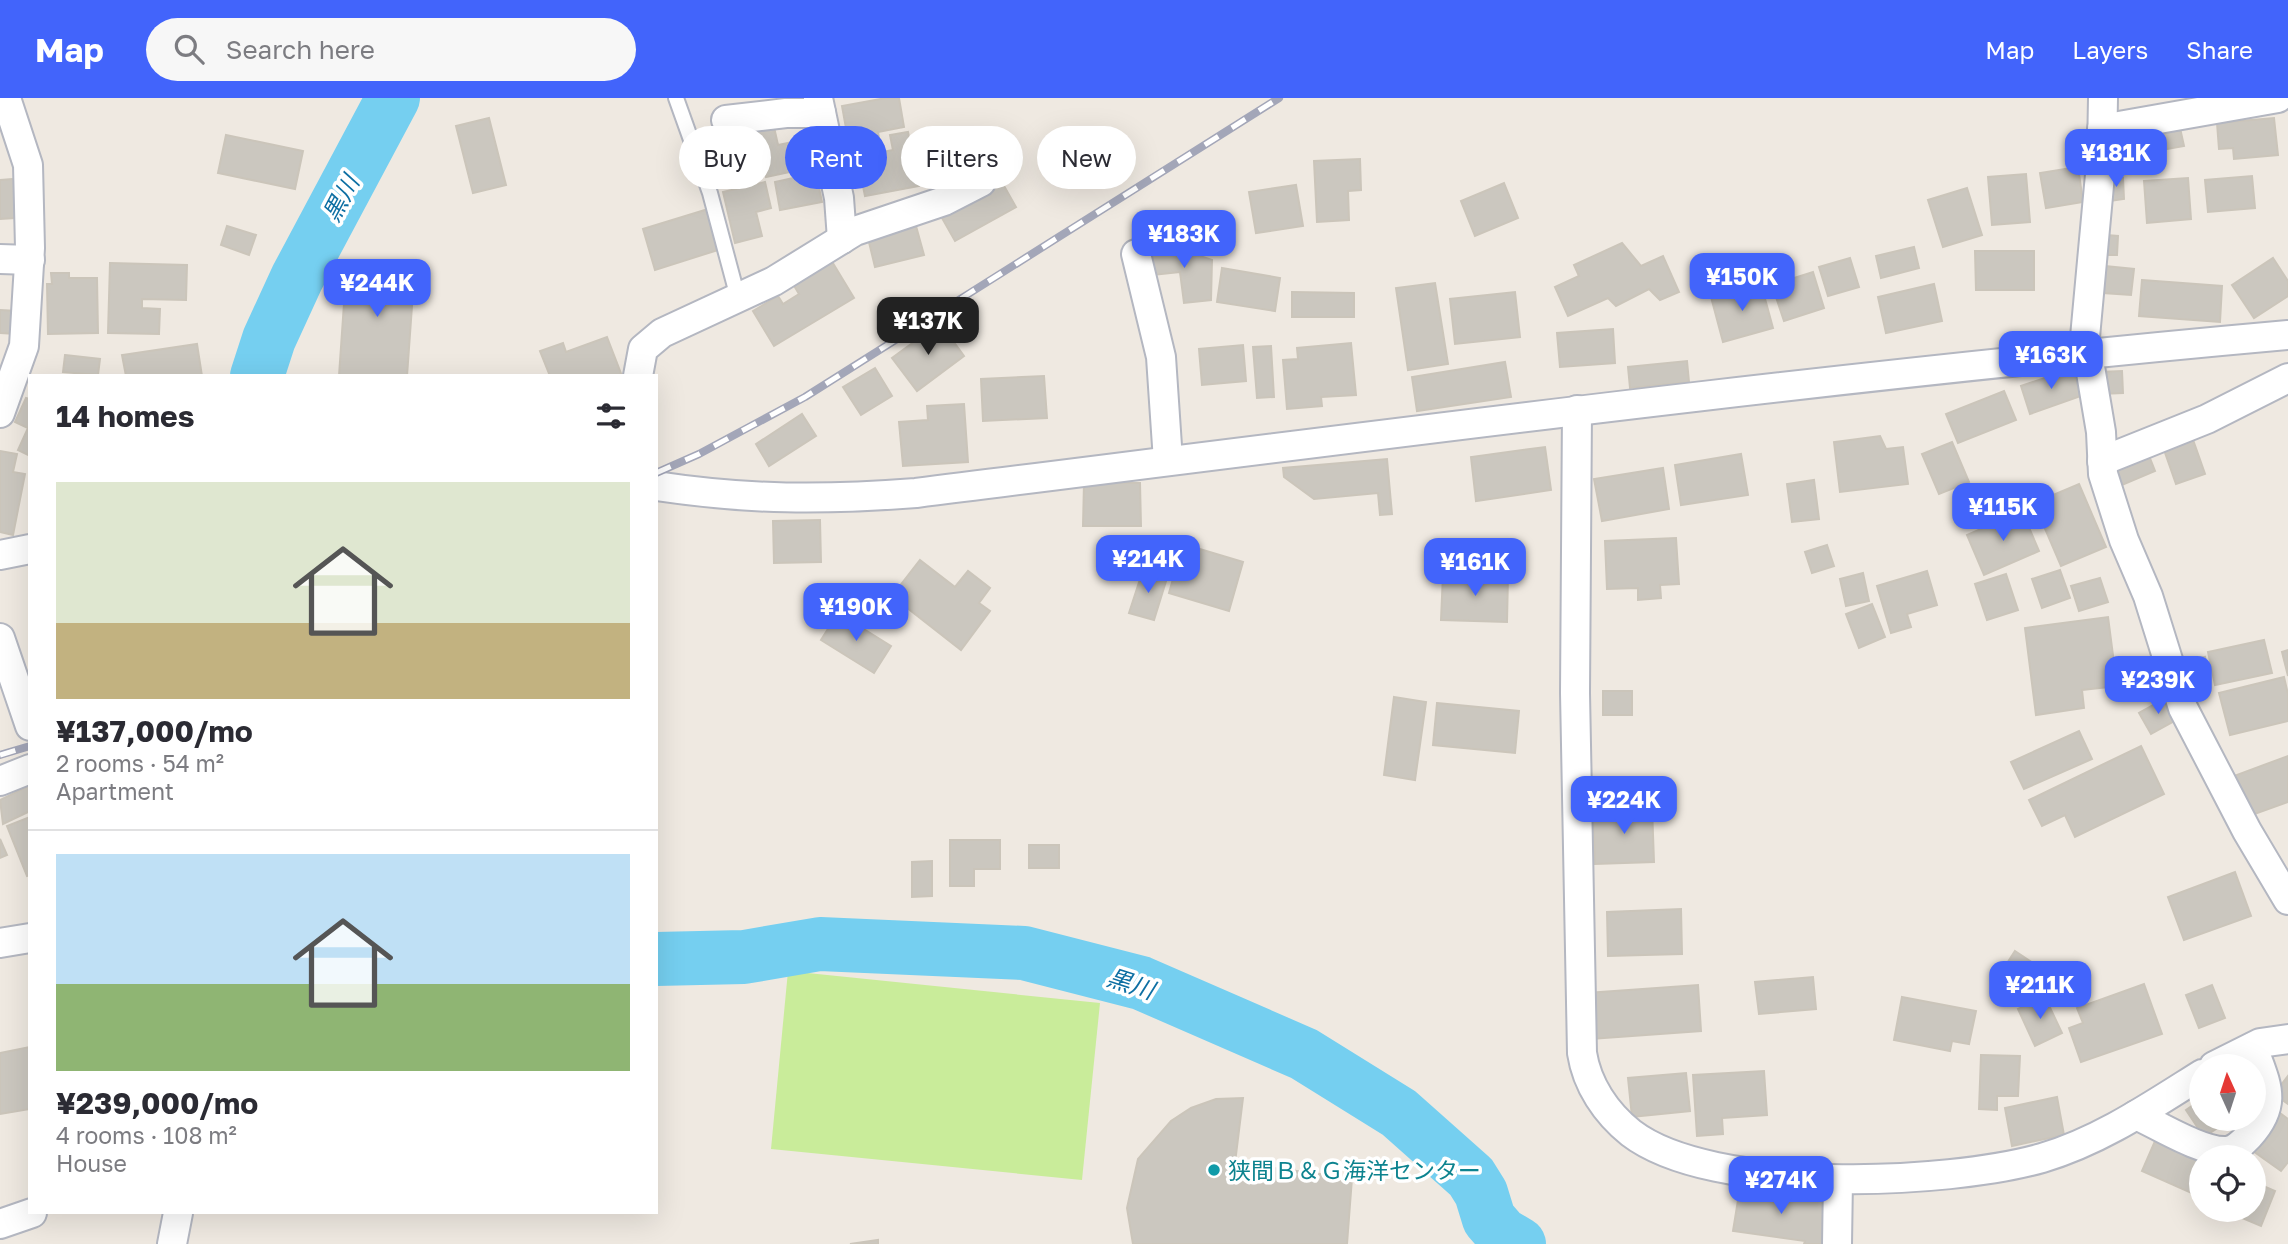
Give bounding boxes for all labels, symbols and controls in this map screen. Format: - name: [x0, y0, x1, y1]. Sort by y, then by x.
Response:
- search box: [146, 18, 636, 81]
- text: Map: [35, 30, 104, 69]
- icon: search: [170, 30, 208, 68]
- text: Search here: [226, 34, 375, 65]
- text: Map: [1985, 35, 2034, 64]
- text: Layers: [2072, 35, 2148, 64]
- text: Share: [2186, 35, 2253, 64]
- chip: Buy: [679, 126, 771, 189]
- chip: Rent: [785, 126, 887, 189]
- chip: Filters: [901, 126, 1023, 189]
- chip: New: [1037, 126, 1136, 189]
- pin: ¥181K: [2067, 130, 2165, 189]
- text: ¥181K: [2081, 138, 2151, 166]
- water label: 黒川: [316, 167, 365, 226]
- pin: ¥183K: [1135, 211, 1233, 270]
- text: ¥183K: [1148, 219, 1220, 247]
- pin: ¥150K: [1693, 254, 1791, 313]
- pin: ¥244K: [328, 260, 426, 319]
- text: ¥150K: [1706, 262, 1778, 290]
- text: ¥244K: [340, 268, 414, 296]
- pin: ¥137K: [879, 298, 977, 357]
- text: ¥137K: [893, 306, 963, 334]
- pin: ¥163K: [2002, 331, 2100, 391]
- text: ¥163K: [2015, 340, 2087, 368]
- icon: filters: [592, 397, 630, 435]
- text: 14 homes: [56, 398, 195, 434]
- pin: ¥115K: [1954, 484, 2052, 543]
- text: ¥115K: [1968, 492, 2038, 520]
- icon: home: [280, 528, 406, 654]
- pin: ¥214K: [1099, 536, 1197, 595]
- pin: ¥161K: [1426, 538, 1524, 598]
- text: ¥214K: [1112, 544, 1184, 572]
- text: ¥161K: [1440, 547, 1510, 575]
- pin: ¥190K: [807, 584, 905, 643]
- text: ¥190K: [819, 592, 893, 620]
- pin: ¥239K: [2109, 656, 2207, 716]
- text: ¥239K: [2121, 665, 2195, 693]
- text: ¥137,000/mo: [56, 713, 253, 749]
- text: 2 rooms · 54 m²: [56, 749, 224, 777]
- pin: ¥224K: [1575, 776, 1673, 836]
- text: Apartment: [56, 777, 174, 805]
- text: ¥224K: [1587, 785, 1661, 813]
- icon: home: [280, 900, 406, 1026]
- water label: 黒川: [1104, 962, 1161, 1005]
- pin: ¥211K: [1991, 962, 2089, 1021]
- text: ¥211K: [2005, 970, 2075, 998]
- north arrow: [2189, 1054, 2266, 1130]
- map controls: [2189, 1054, 2266, 1222]
- text: ¥239,000/mo: [56, 1085, 258, 1121]
- text: 4 rooms · 108 m²: [56, 1121, 237, 1149]
- button: locate: [2189, 1145, 2266, 1222]
- text: House: [56, 1149, 127, 1177]
- place label: 狭間Ｂ＆Ｇ海洋センター: [1228, 1156, 1481, 1184]
- pin: ¥274K: [1732, 1156, 1830, 1216]
- marker: 狭間Ｂ＆Ｇ海洋センター: [1206, 1162, 1222, 1178]
- text: ¥274K: [1745, 1165, 1817, 1193]

